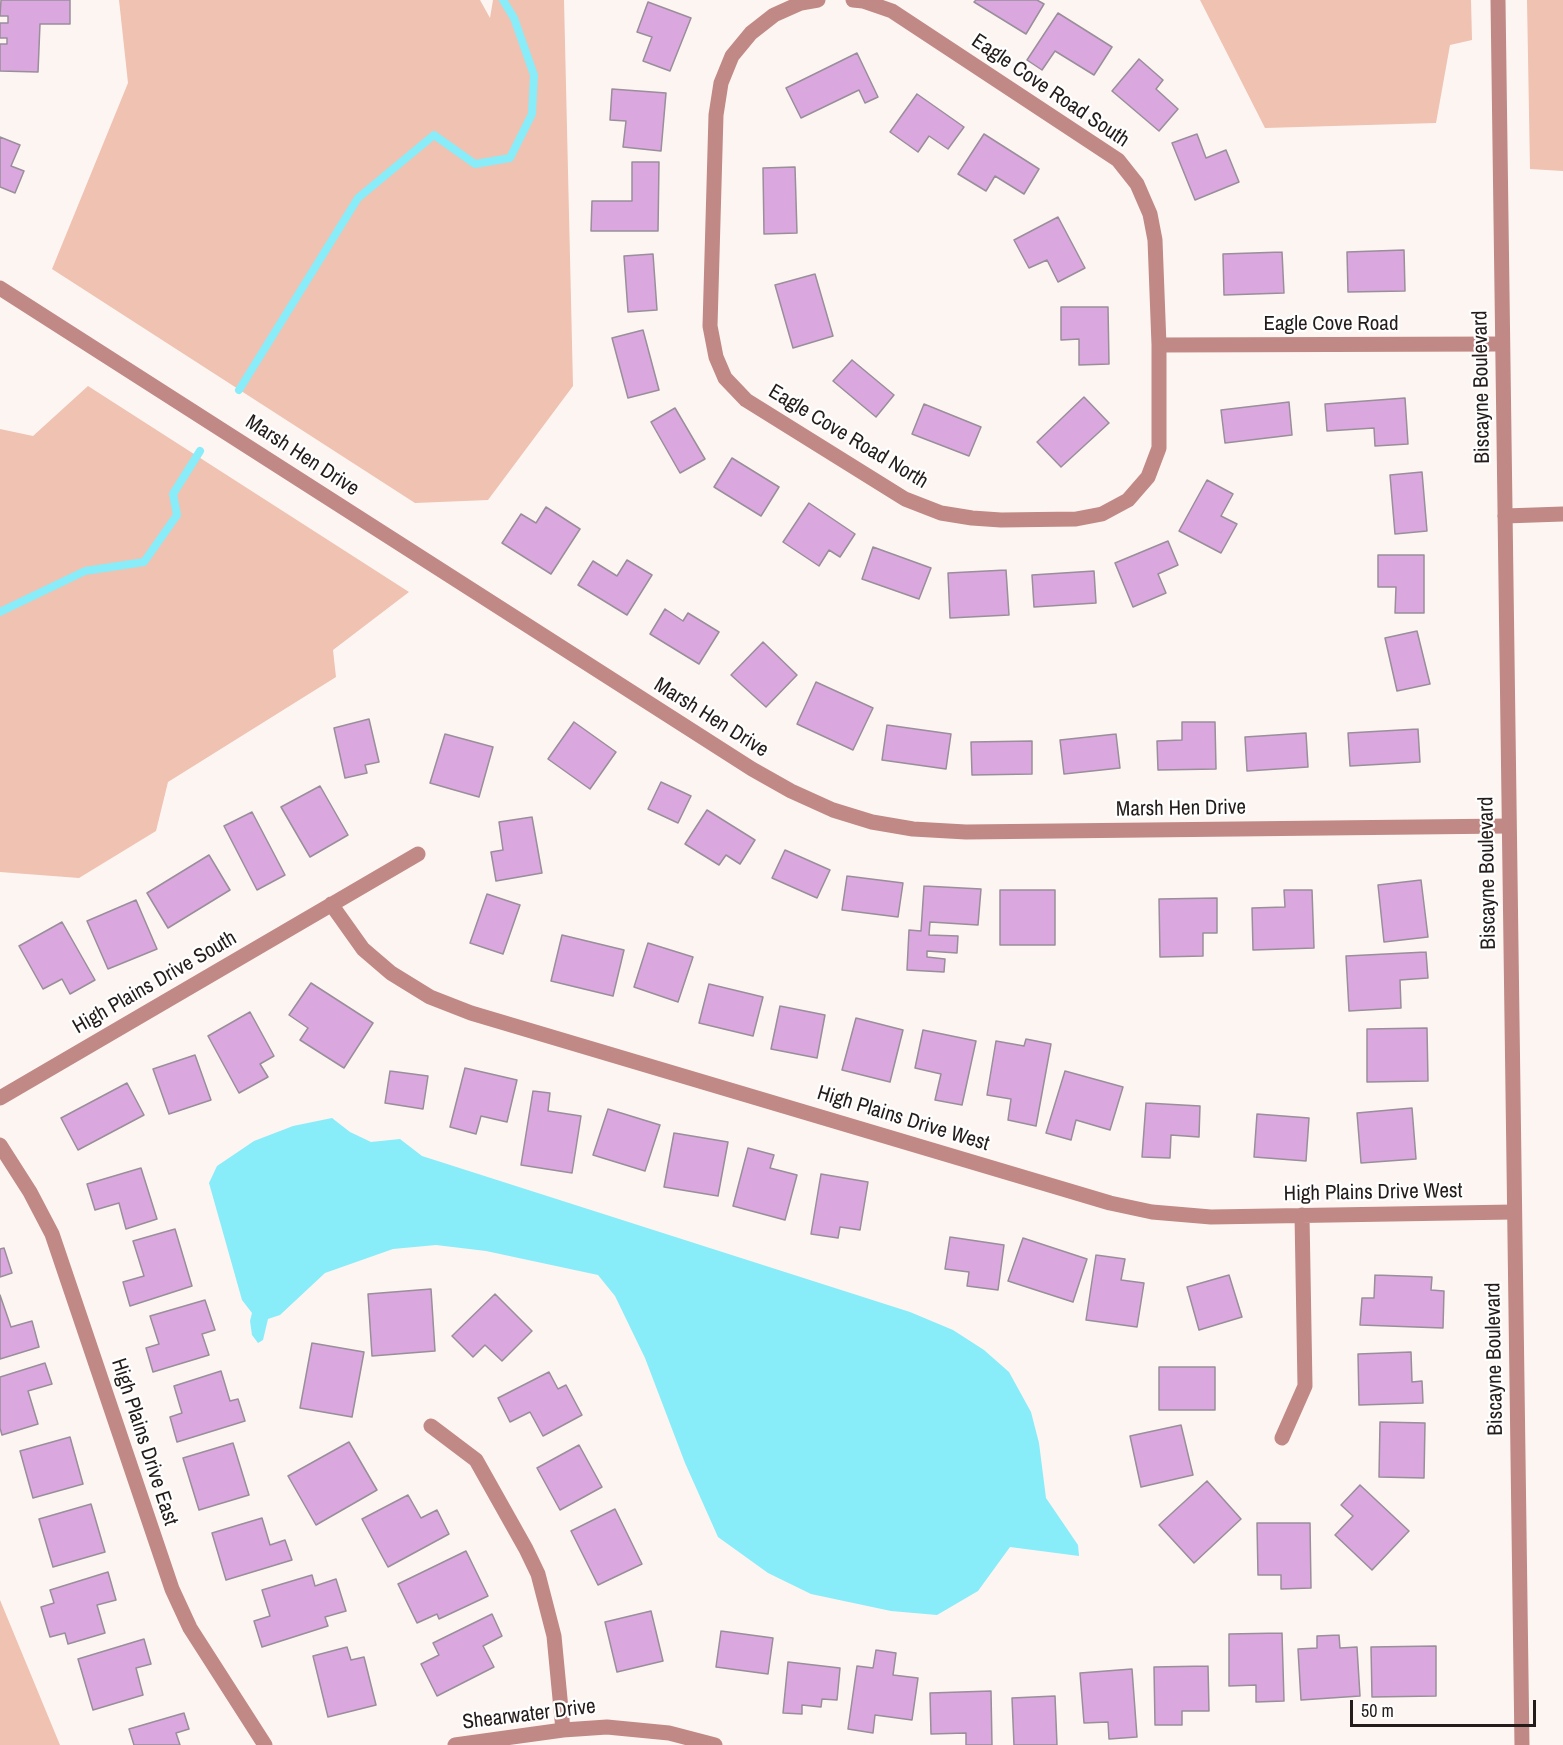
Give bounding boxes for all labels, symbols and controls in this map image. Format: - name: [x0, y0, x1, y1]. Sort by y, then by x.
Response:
- street label: Eagle Cove Road South: [966, 29, 1134, 153]
- street label: Biscayne Boulevard: [1468, 310, 1496, 464]
- street label: Eagle Cove Road: [1264, 311, 1398, 337]
- street label: Eagle Cove Road North: [764, 379, 932, 495]
- street label: Marsh Hen Drive: [241, 410, 363, 502]
- street label: Marsh Hen Drive: [649, 673, 773, 763]
- street label: Marsh Hen Drive: [1116, 795, 1246, 823]
- street label: Biscayne Boulevard: [1474, 796, 1502, 950]
- street label: High Plains Drive South: [69, 926, 241, 1040]
- street label: High Plains Drive West: [814, 1081, 992, 1157]
- street label: High Plains Drive West: [1283, 1179, 1463, 1207]
- street label: Biscayne Boulevard: [1481, 1282, 1509, 1436]
- street label: High Plains Drive East: [105, 1355, 183, 1529]
- scale bar: [1353, 1688, 1539, 1726]
- street label: Shearwater Drive: [461, 1694, 597, 1736]
- text: 50 m: [1361, 1698, 1394, 1723]

